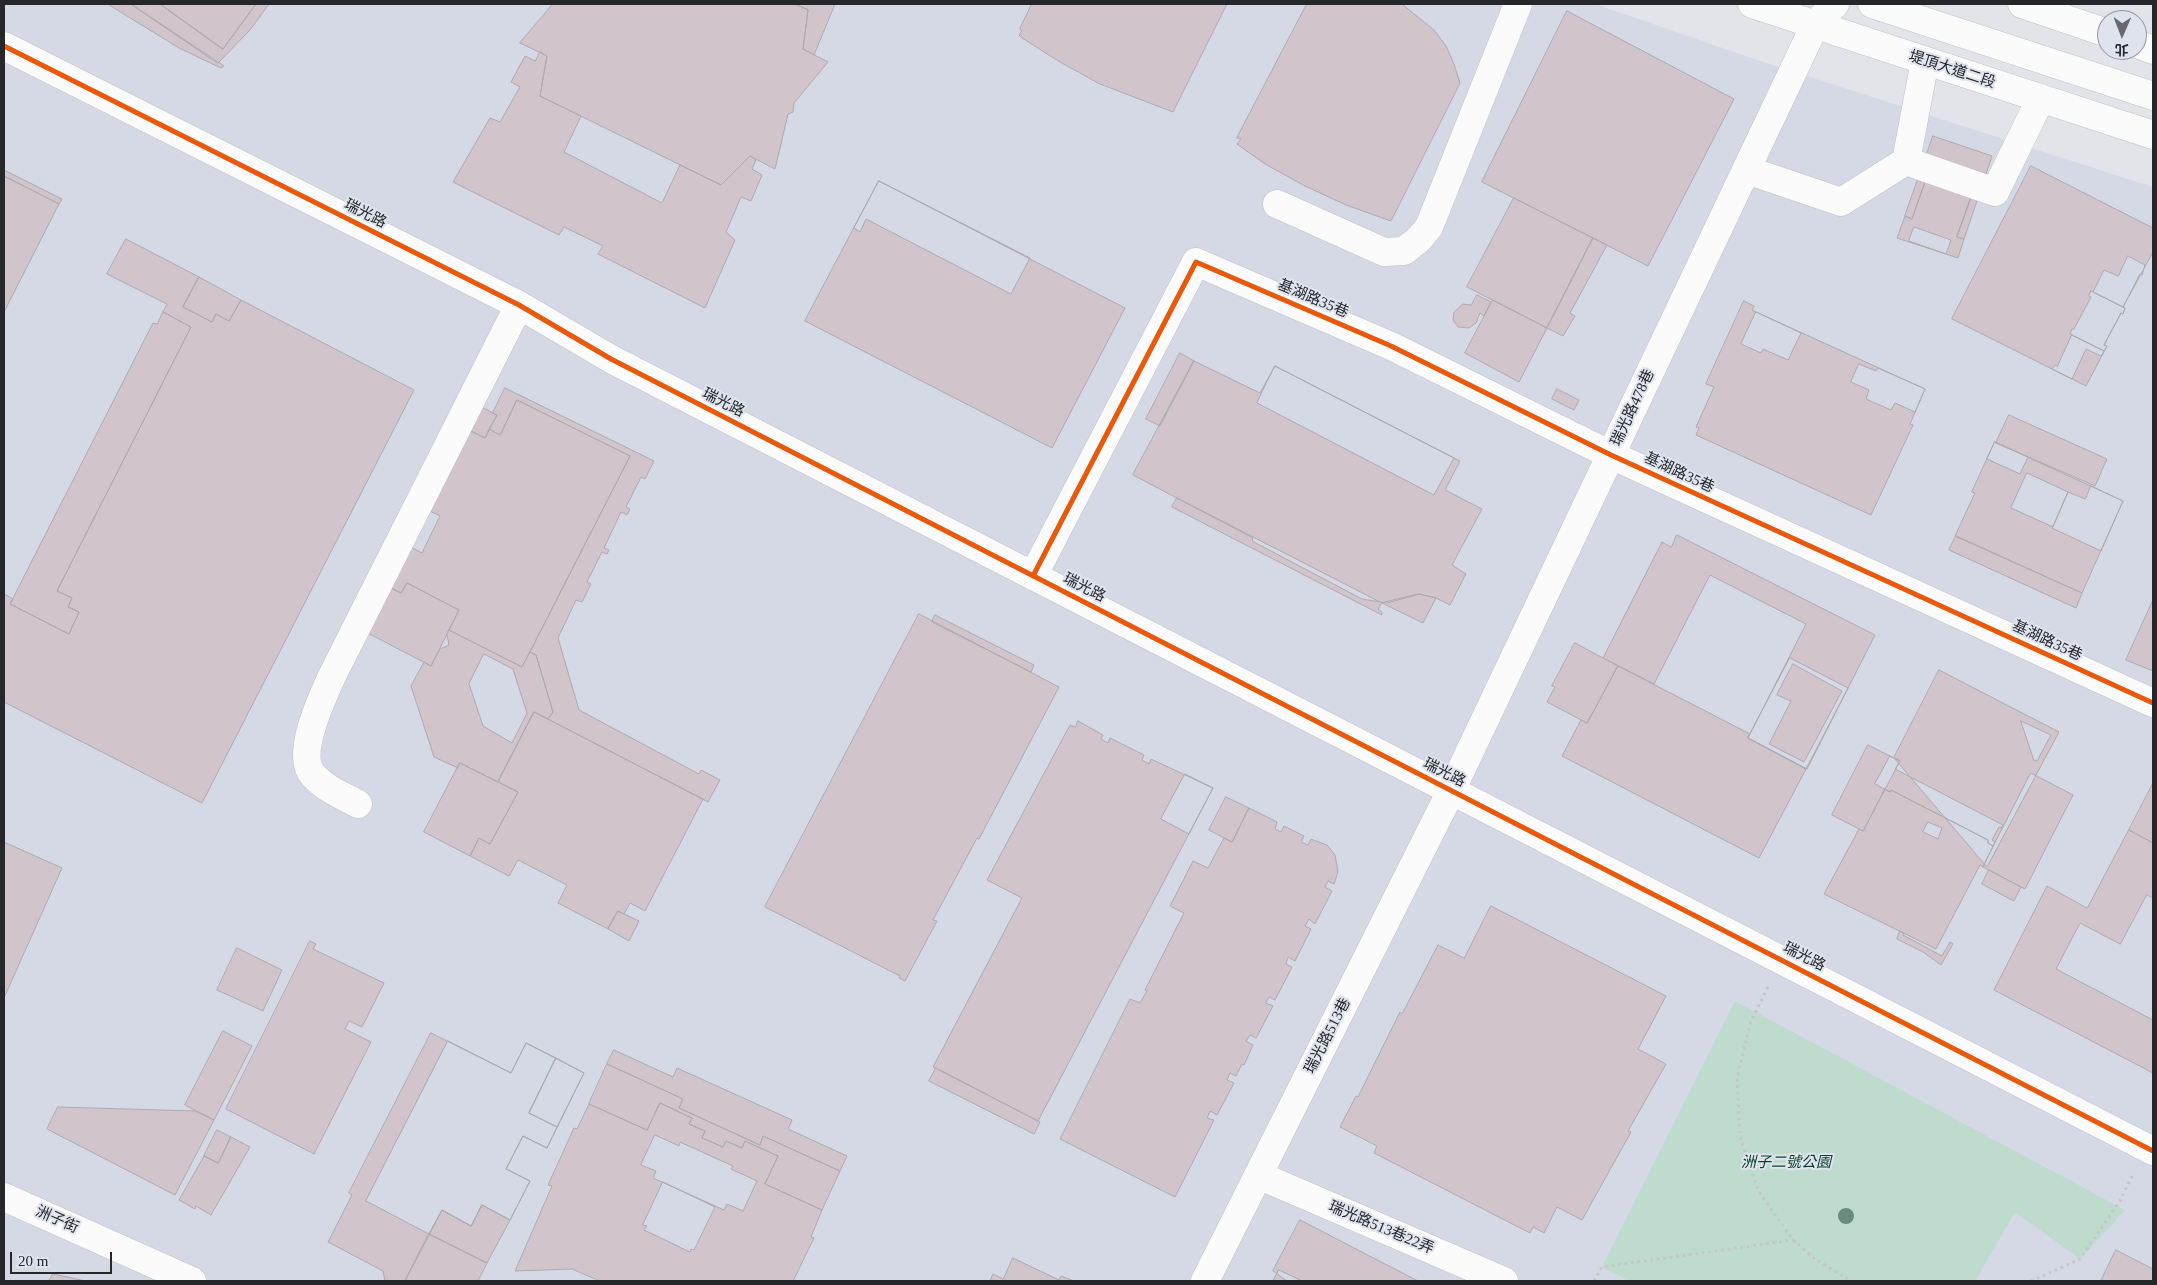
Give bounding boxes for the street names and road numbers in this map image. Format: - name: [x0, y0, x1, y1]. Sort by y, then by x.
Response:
- street label: 堤頂大道二段: [1906, 48, 1998, 92]
- street label: 瑞光路: [341, 196, 389, 232]
- street label: 基湖路35巷: [1275, 276, 1351, 322]
- street label: 瑞光路478巷: [1607, 367, 1659, 449]
- street label: 瑞光路: [699, 385, 747, 421]
- street label: 基湖路35巷: [1641, 449, 1717, 497]
- street label: 瑞光路: [1060, 570, 1108, 606]
- street label: 基湖路35巷: [2009, 617, 2085, 665]
- street label: 瑞光路: [1420, 755, 1468, 791]
- street label: 瑞光路: [1780, 939, 1828, 975]
- street label: 瑞光路513巷: [1301, 995, 1355, 1077]
- street label: 瑞光路513巷22弄: [1326, 1198, 1436, 1258]
- street label: 洲子街: [33, 1203, 81, 1237]

